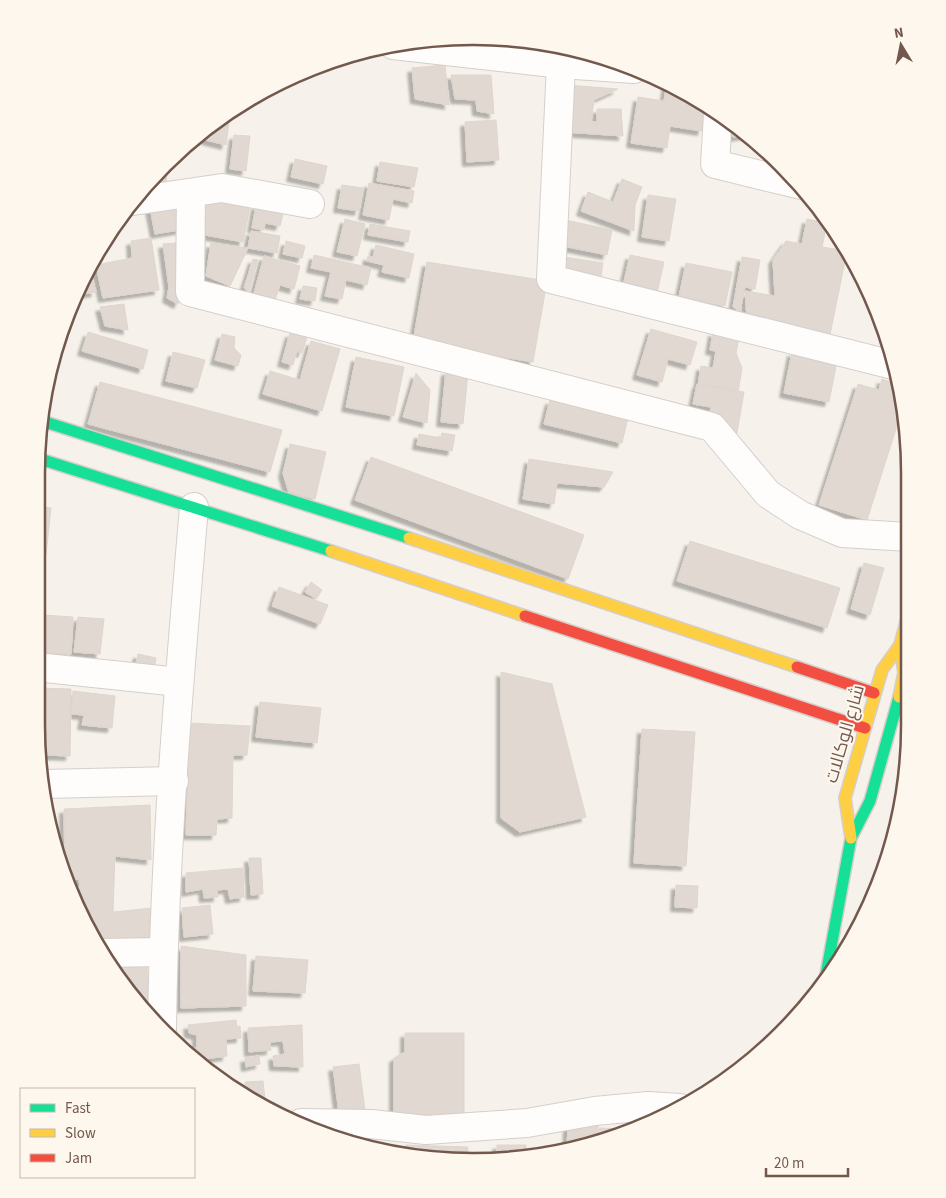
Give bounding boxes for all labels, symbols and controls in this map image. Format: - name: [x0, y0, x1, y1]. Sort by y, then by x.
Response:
- north arrow: [876, 20, 926, 70]
- text: N: [893, 23, 905, 44]
- street label: شارع الوكالات: [819, 682, 871, 786]
- legend: [20, 1088, 195, 1178]
- text: Fast: [65, 1098, 91, 1119]
- text: Slow: [65, 1123, 96, 1144]
- scale bar: [766, 1146, 848, 1178]
- text: Jam: [65, 1148, 92, 1169]
- text: 20 m: [774, 1153, 804, 1174]

